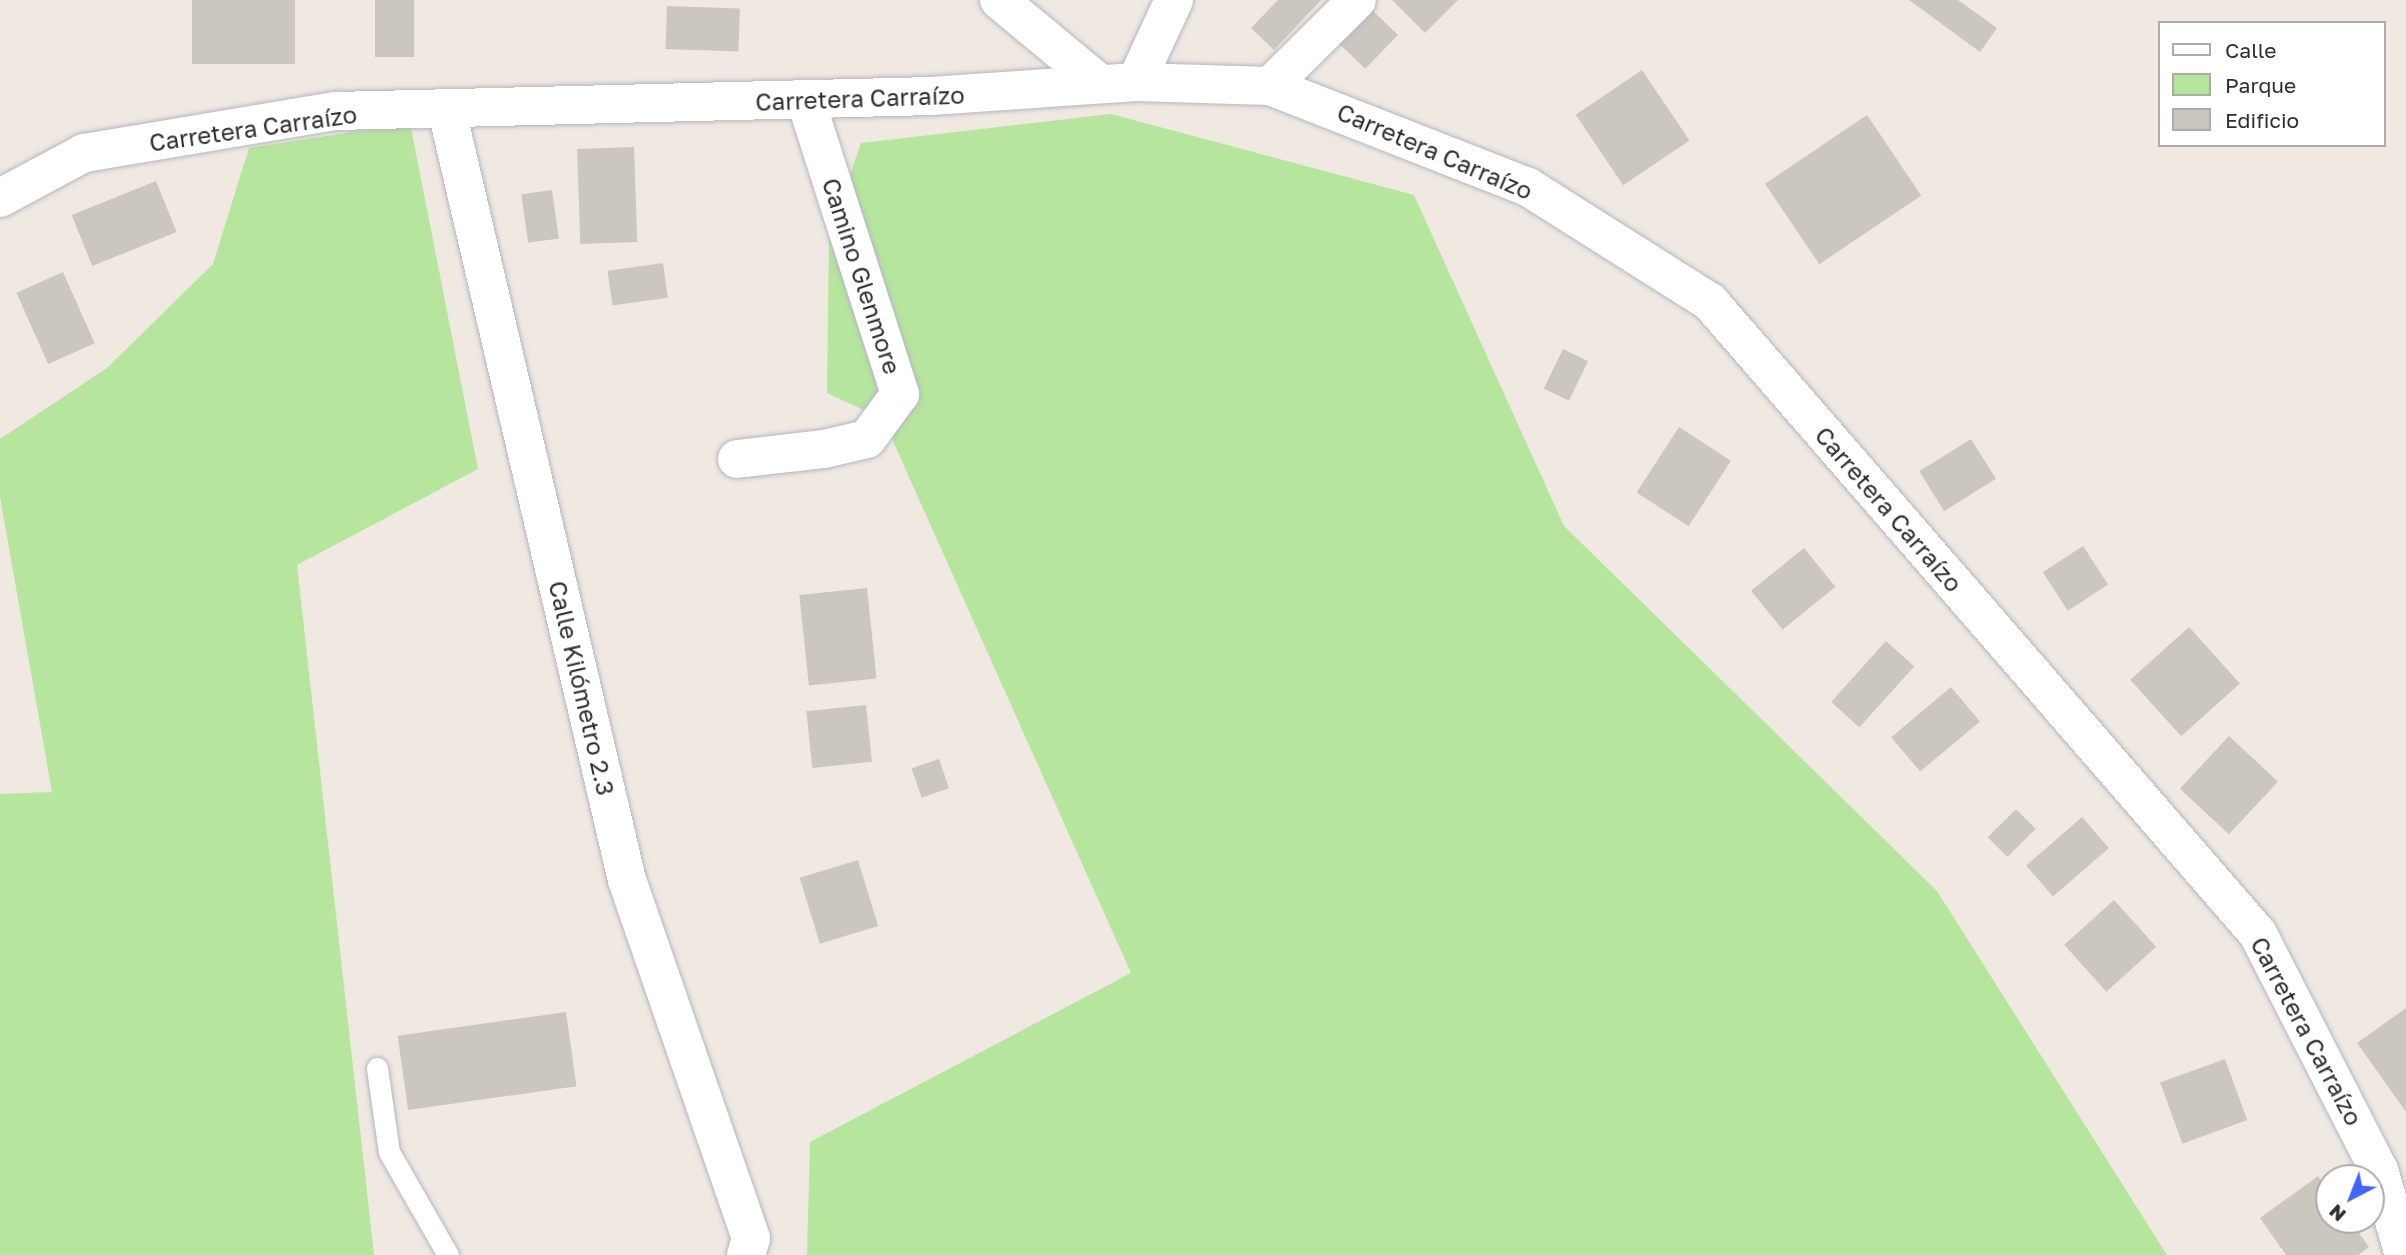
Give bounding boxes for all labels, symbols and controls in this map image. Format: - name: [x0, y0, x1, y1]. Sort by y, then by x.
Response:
- legend: [2158, 21, 2385, 147]
- text: Calle: [2225, 37, 2277, 63]
- text: Parque: [2225, 72, 2296, 98]
- street label: Carretera Carraízo: [755, 80, 965, 116]
- street label: Carretera Carraízo: [1333, 97, 1537, 205]
- street label: Carretera Carraízo: [147, 99, 359, 157]
- text: Edificio: [2225, 107, 2299, 133]
- street label: Camino Glenmore: [817, 174, 907, 378]
- street label: Carretera Carraízo: [1809, 421, 1969, 597]
- street label: Calle Kilómetro 2.3: [543, 578, 621, 798]
- street label: Carretera Carraízo: [2245, 932, 2369, 1130]
- north arrow: [2315, 1164, 2385, 1234]
- text: N: [2324, 1200, 2350, 1227]

